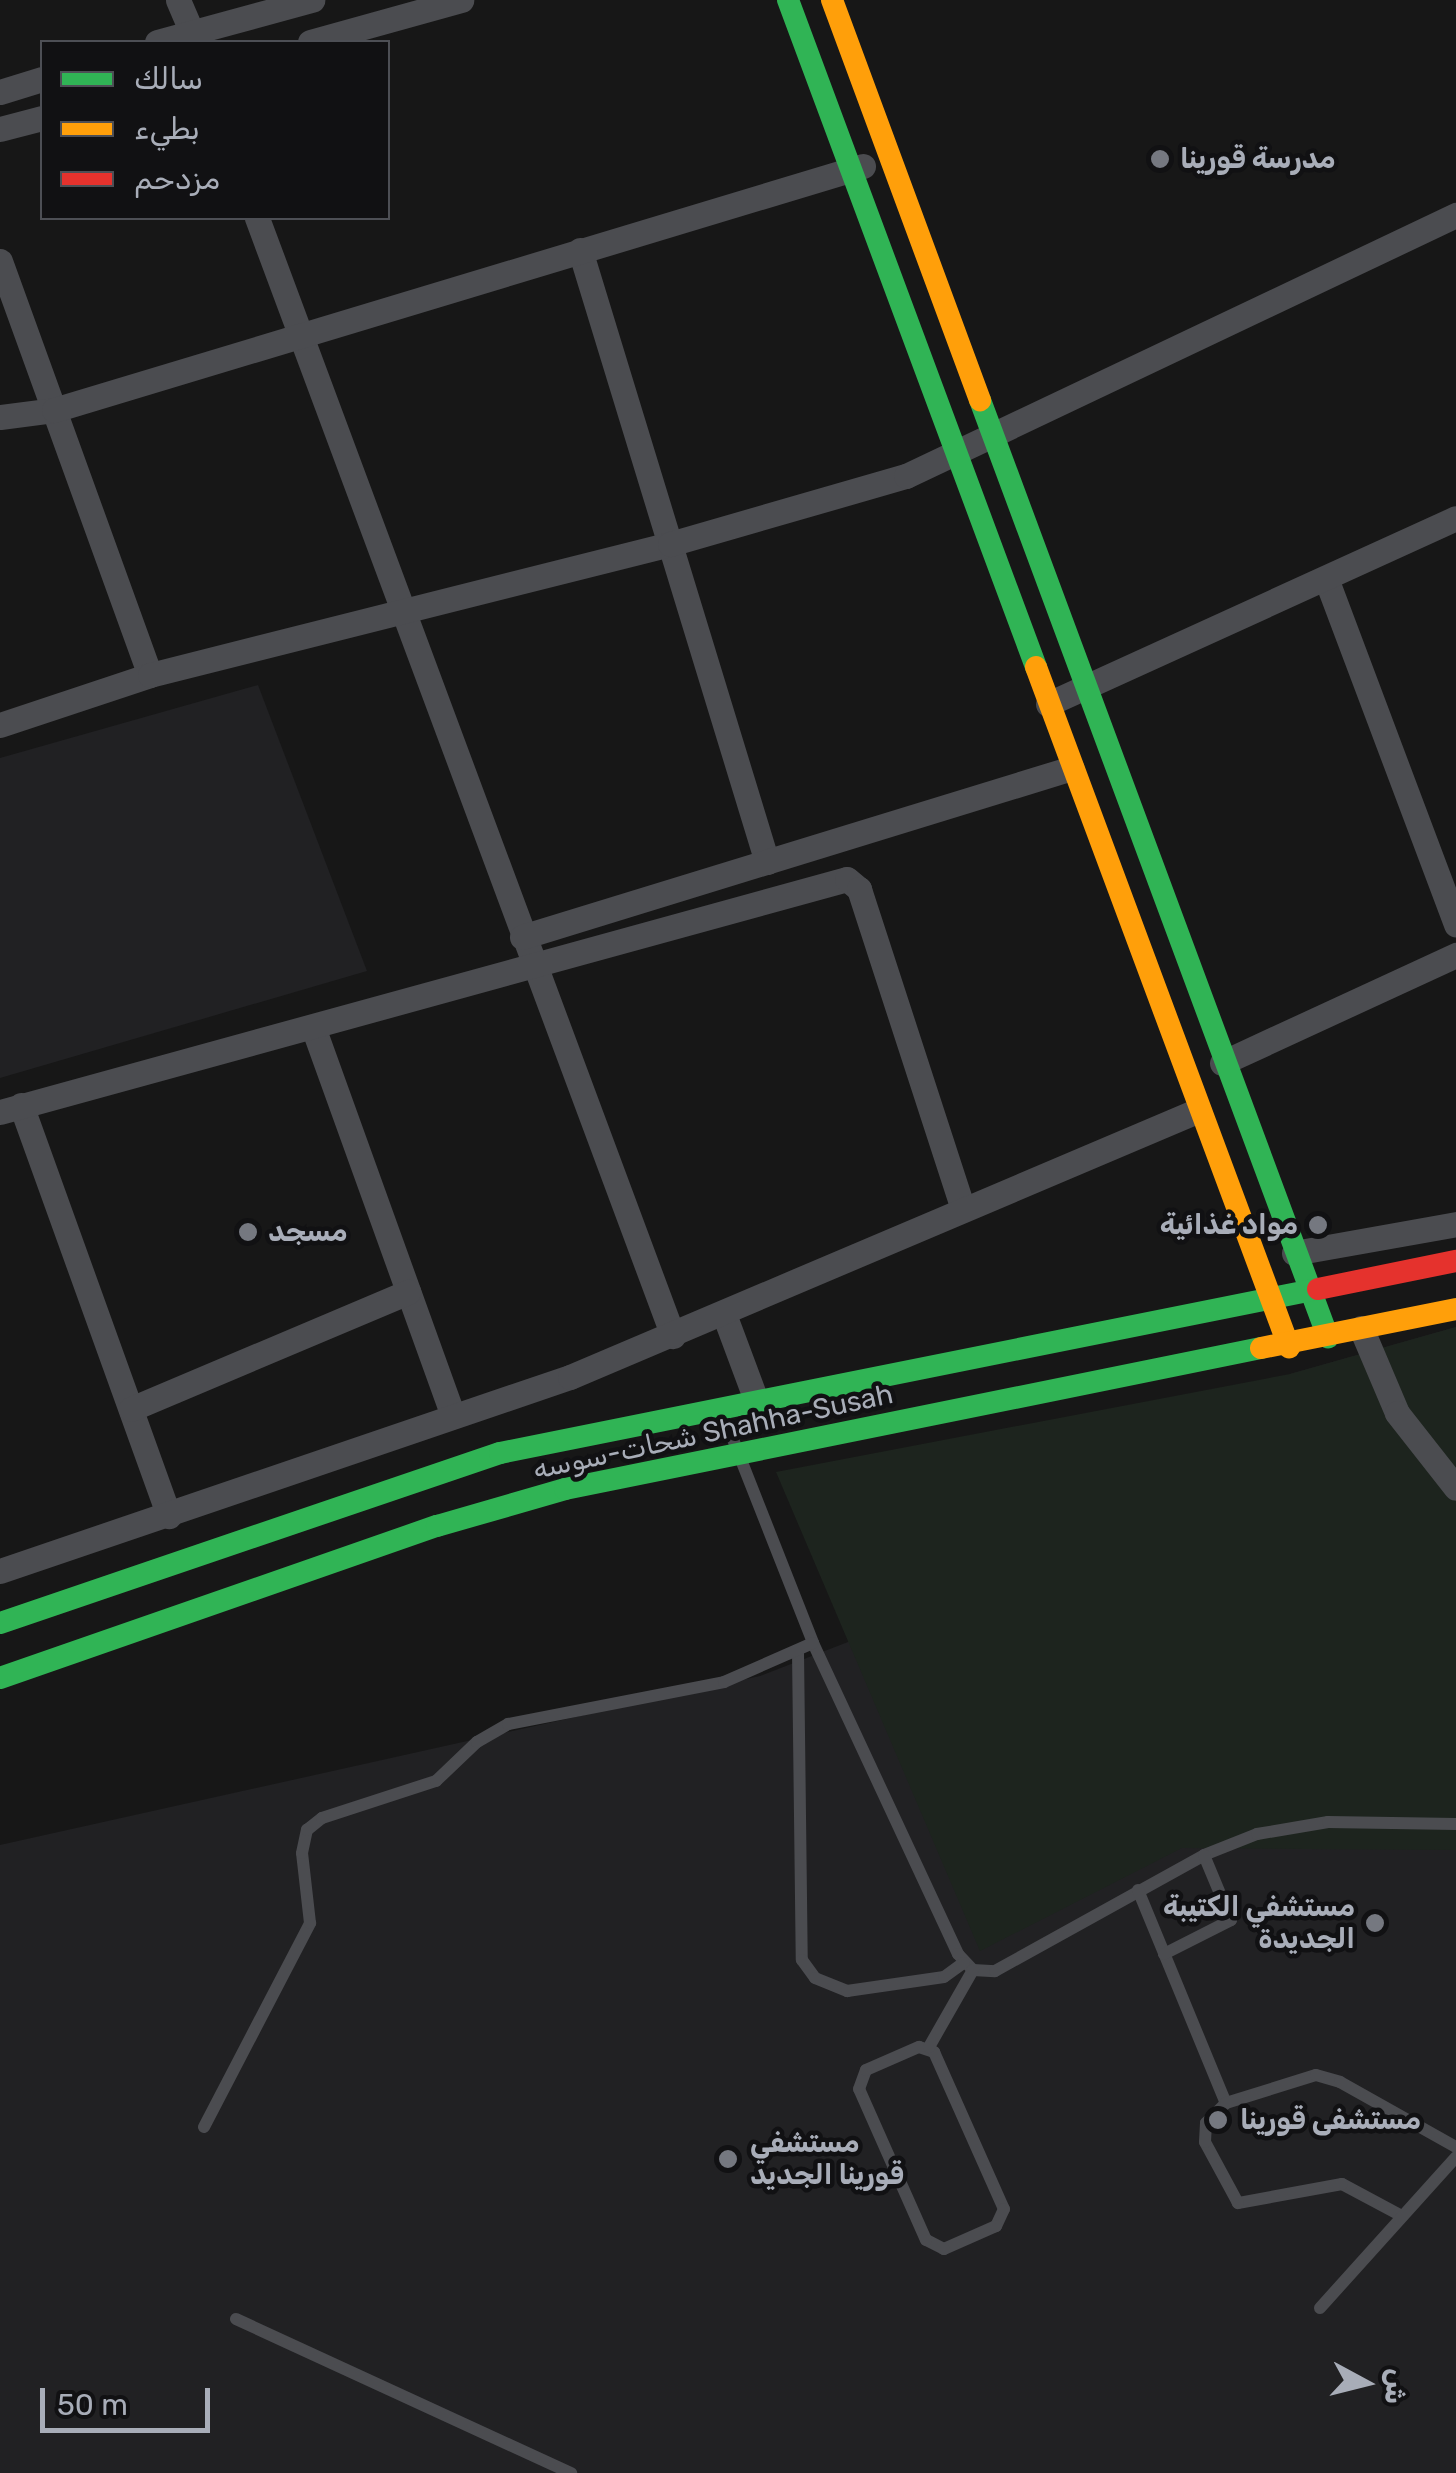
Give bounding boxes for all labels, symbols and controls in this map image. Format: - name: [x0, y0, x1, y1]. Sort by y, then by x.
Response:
- legend: [40, 40, 390, 220]
- text: سالك: [134, 61, 203, 97]
- text: بطيء: [134, 111, 200, 147]
- place label: مدرسة قورينا: [1180, 142, 1336, 176]
- marker: مدرسة قورينا: [1149, 148, 1171, 170]
- text: مزدحم: [134, 161, 220, 197]
- place label: مواد غذائية: [1160, 1208, 1298, 1242]
- marker: مواد غذائية: [1307, 1214, 1329, 1236]
- place label: مسجد: [268, 1215, 348, 1249]
- marker: مسجد: [237, 1221, 259, 1243]
- street label: شحات-سوسه Shahha-Susah: [530, 1377, 896, 1487]
- place label: مستشفي الكتيبة الجديدة: [1163, 1890, 1355, 1956]
- marker: مستشفي الكتيبة الجديدة: [1364, 1912, 1386, 1934]
- place label: مستشفى قورينا: [1240, 2103, 1421, 2137]
- marker: مستشفى قورينا: [1205, 2107, 1231, 2133]
- place label: مستشفي قورينا الجديد: [750, 2126, 904, 2192]
- marker: مستشفي قورينا الجديد: [715, 2146, 741, 2172]
- north arrow: [1316, 2333, 1416, 2433]
- text: ش: [1378, 2367, 1415, 2406]
- scale bar: [45, 2368, 215, 2430]
- text: 50 m: [57, 2387, 128, 2423]

